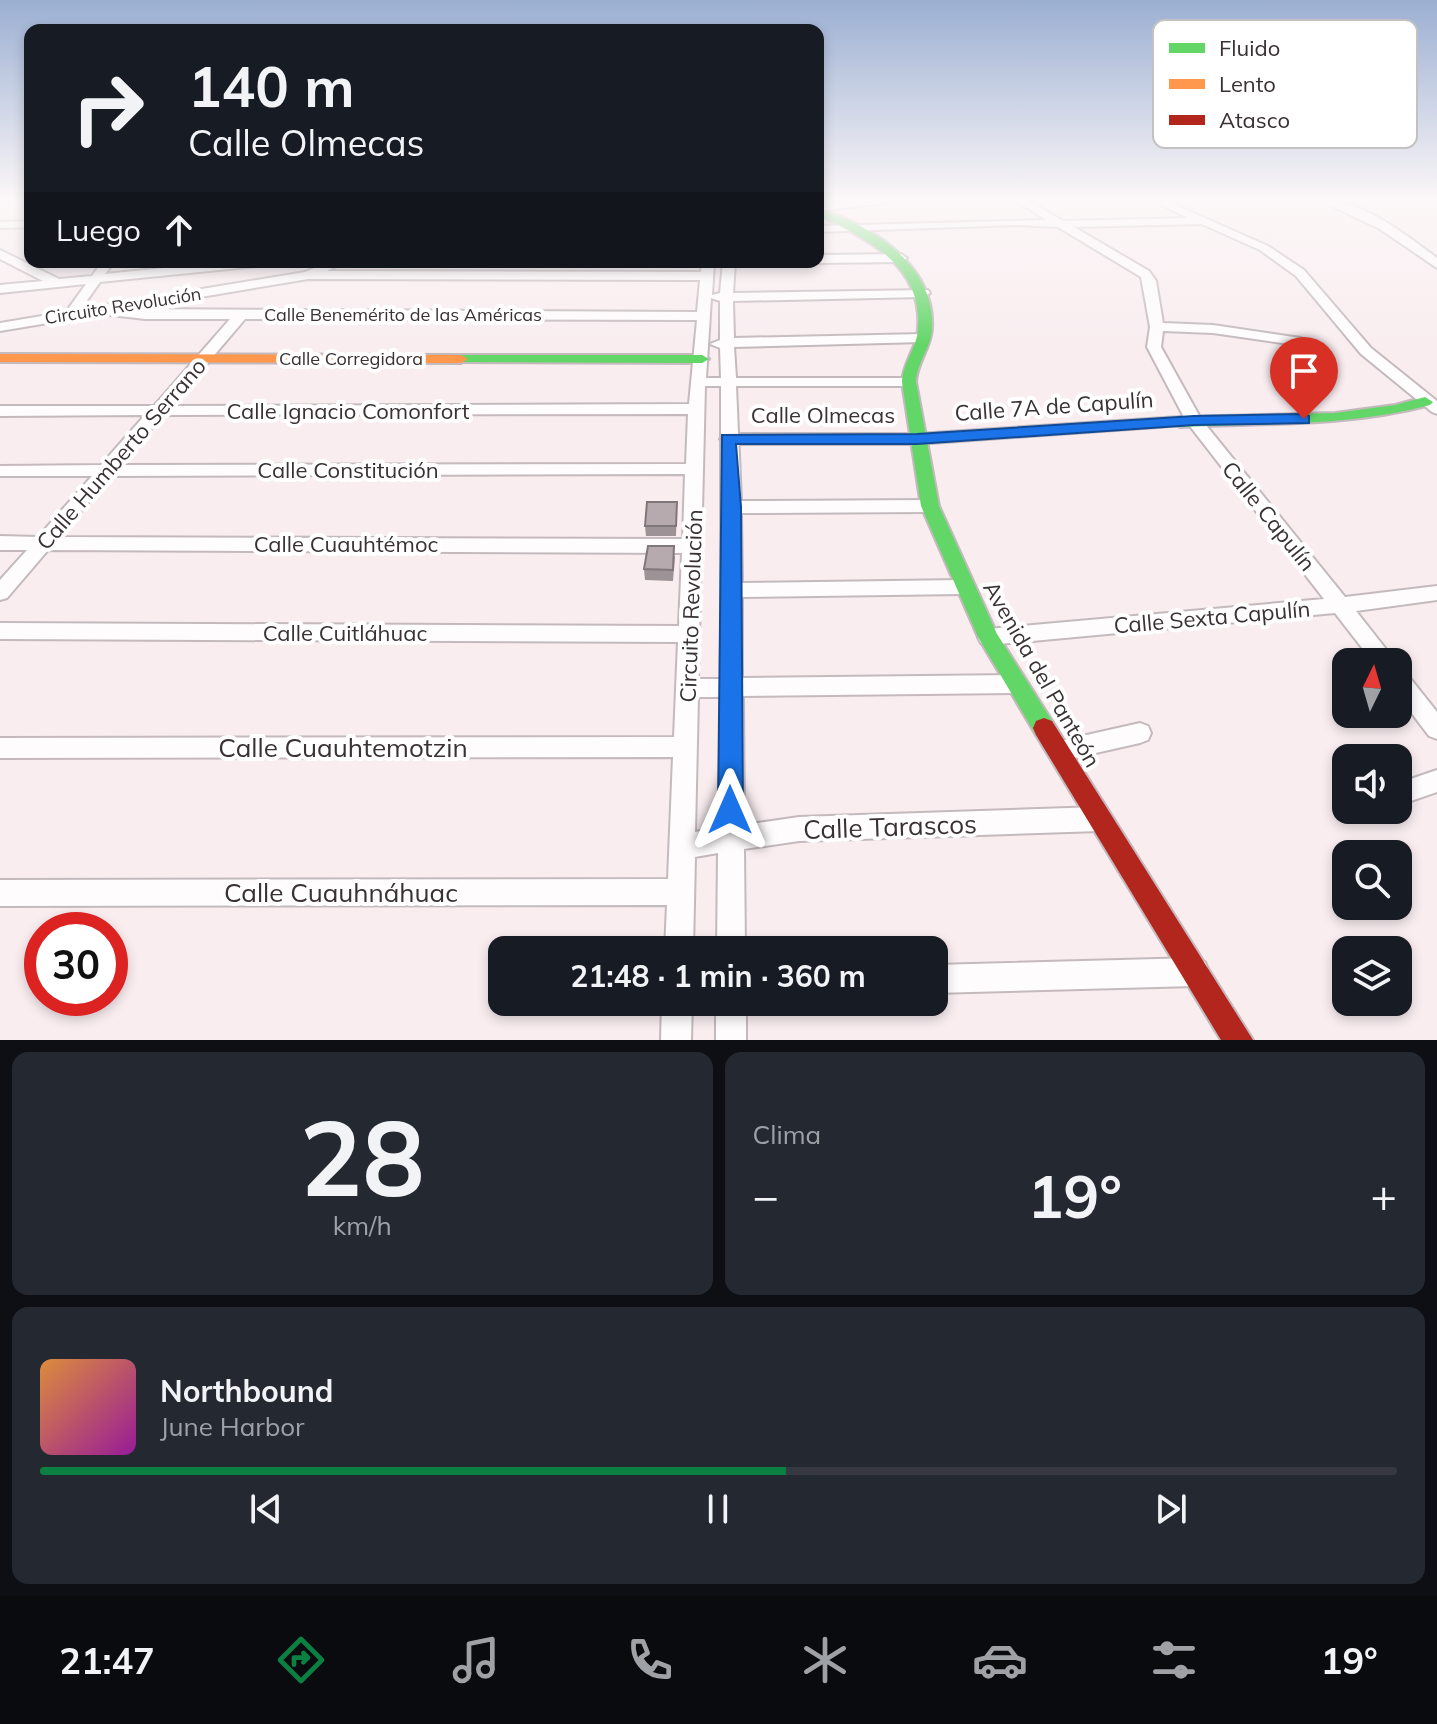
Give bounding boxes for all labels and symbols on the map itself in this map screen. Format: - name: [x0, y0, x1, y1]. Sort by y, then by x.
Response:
- legend: [1153, 20, 1417, 148]
- text: Fluido: [1219, 34, 1280, 62]
- text: Lento: [1219, 70, 1276, 98]
- text: Atasco: [1219, 106, 1290, 134]
- street label: Circuito Revolución: [43, 282, 203, 329]
- street label: Calle Benemérito de las Américas: [264, 303, 542, 326]
- pin: [1270, 337, 1338, 419]
- street label: Calle Corregidora: [279, 347, 423, 370]
- street label: Calle Humberto Serrano: [30, 352, 212, 556]
- street label: Calle 7A de Capulín: [954, 385, 1154, 427]
- street label: Calle Ignacio Comonfort: [226, 397, 470, 425]
- street label: Calle Olmecas: [751, 401, 895, 429]
- street label: Calle Capulín: [1216, 455, 1322, 577]
- street label: Calle Constitución: [257, 456, 439, 484]
- street label: Circuito Revolución: [674, 509, 708, 703]
- street label: Calle Cuauhtémoc: [254, 530, 438, 558]
- street label: Avenida del Panteón: [977, 576, 1107, 772]
- street label: Calle Sexta Capulín: [1113, 594, 1311, 640]
- street label: Calle Cuitláhuac: [263, 619, 427, 647]
- north arrow: [1332, 648, 1412, 728]
- street label: Calle Cuauhtemotzin: [218, 731, 468, 764]
- position arrow: [688, 768, 772, 852]
- street label: Calle Tarascos: [803, 807, 977, 846]
- street label: Calle Cuauhnáhuac: [224, 876, 458, 909]
- speed limit sign: 30: [24, 912, 128, 1016]

